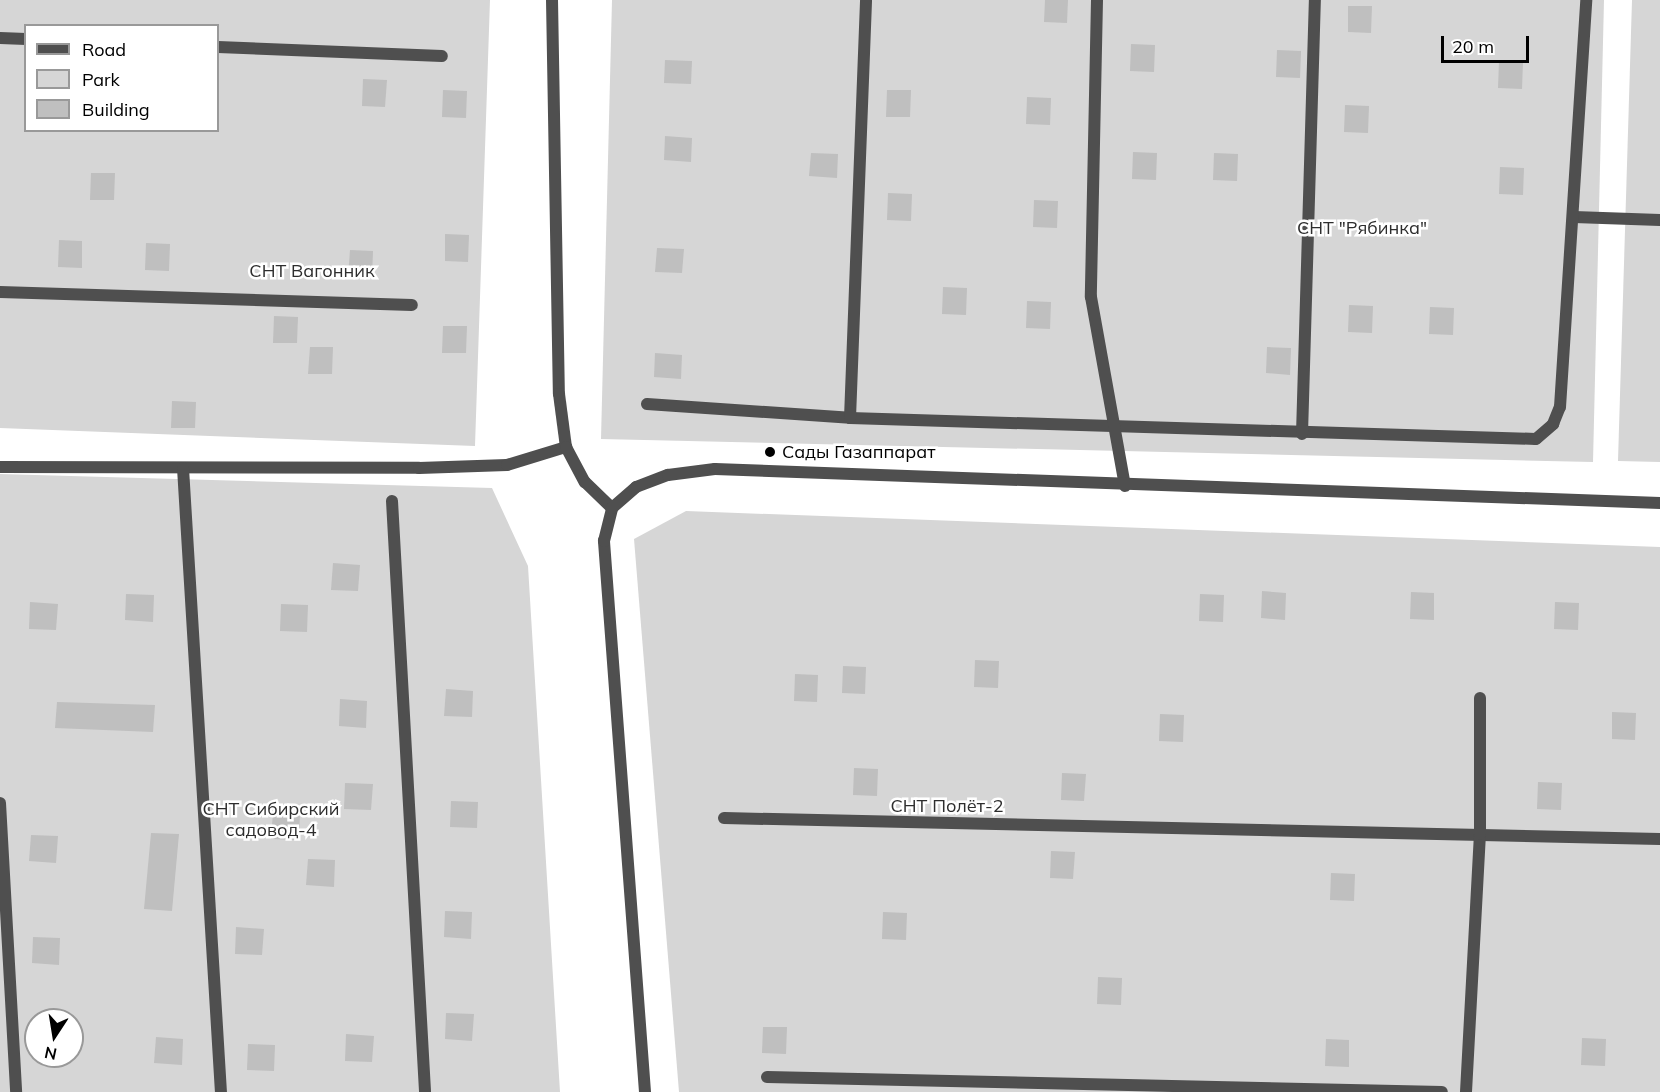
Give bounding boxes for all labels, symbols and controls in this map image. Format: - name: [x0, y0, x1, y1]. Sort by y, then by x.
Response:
- legend: [24, 24, 219, 132]
- scale bar: [1444, 24, 1532, 62]
- text: 20 m: [1452, 35, 1494, 58]
- text: Road: [82, 38, 126, 61]
- text: Park: [82, 68, 120, 91]
- text: Building: [82, 98, 150, 121]
- park label: СНТ "Рябинка": [1297, 217, 1427, 239]
- park label: СНТ Вагонник: [249, 260, 375, 282]
- place label: Сады Газаппарат: [782, 441, 935, 463]
- marker: Сады Газаппарат: [763, 445, 777, 459]
- park label: СНТ Полёт-2: [891, 795, 1003, 817]
- park label: СНТ Сибирский садовод-4: [202, 799, 340, 842]
- north arrow: [24, 1008, 84, 1068]
- text: N: [43, 1043, 59, 1065]

